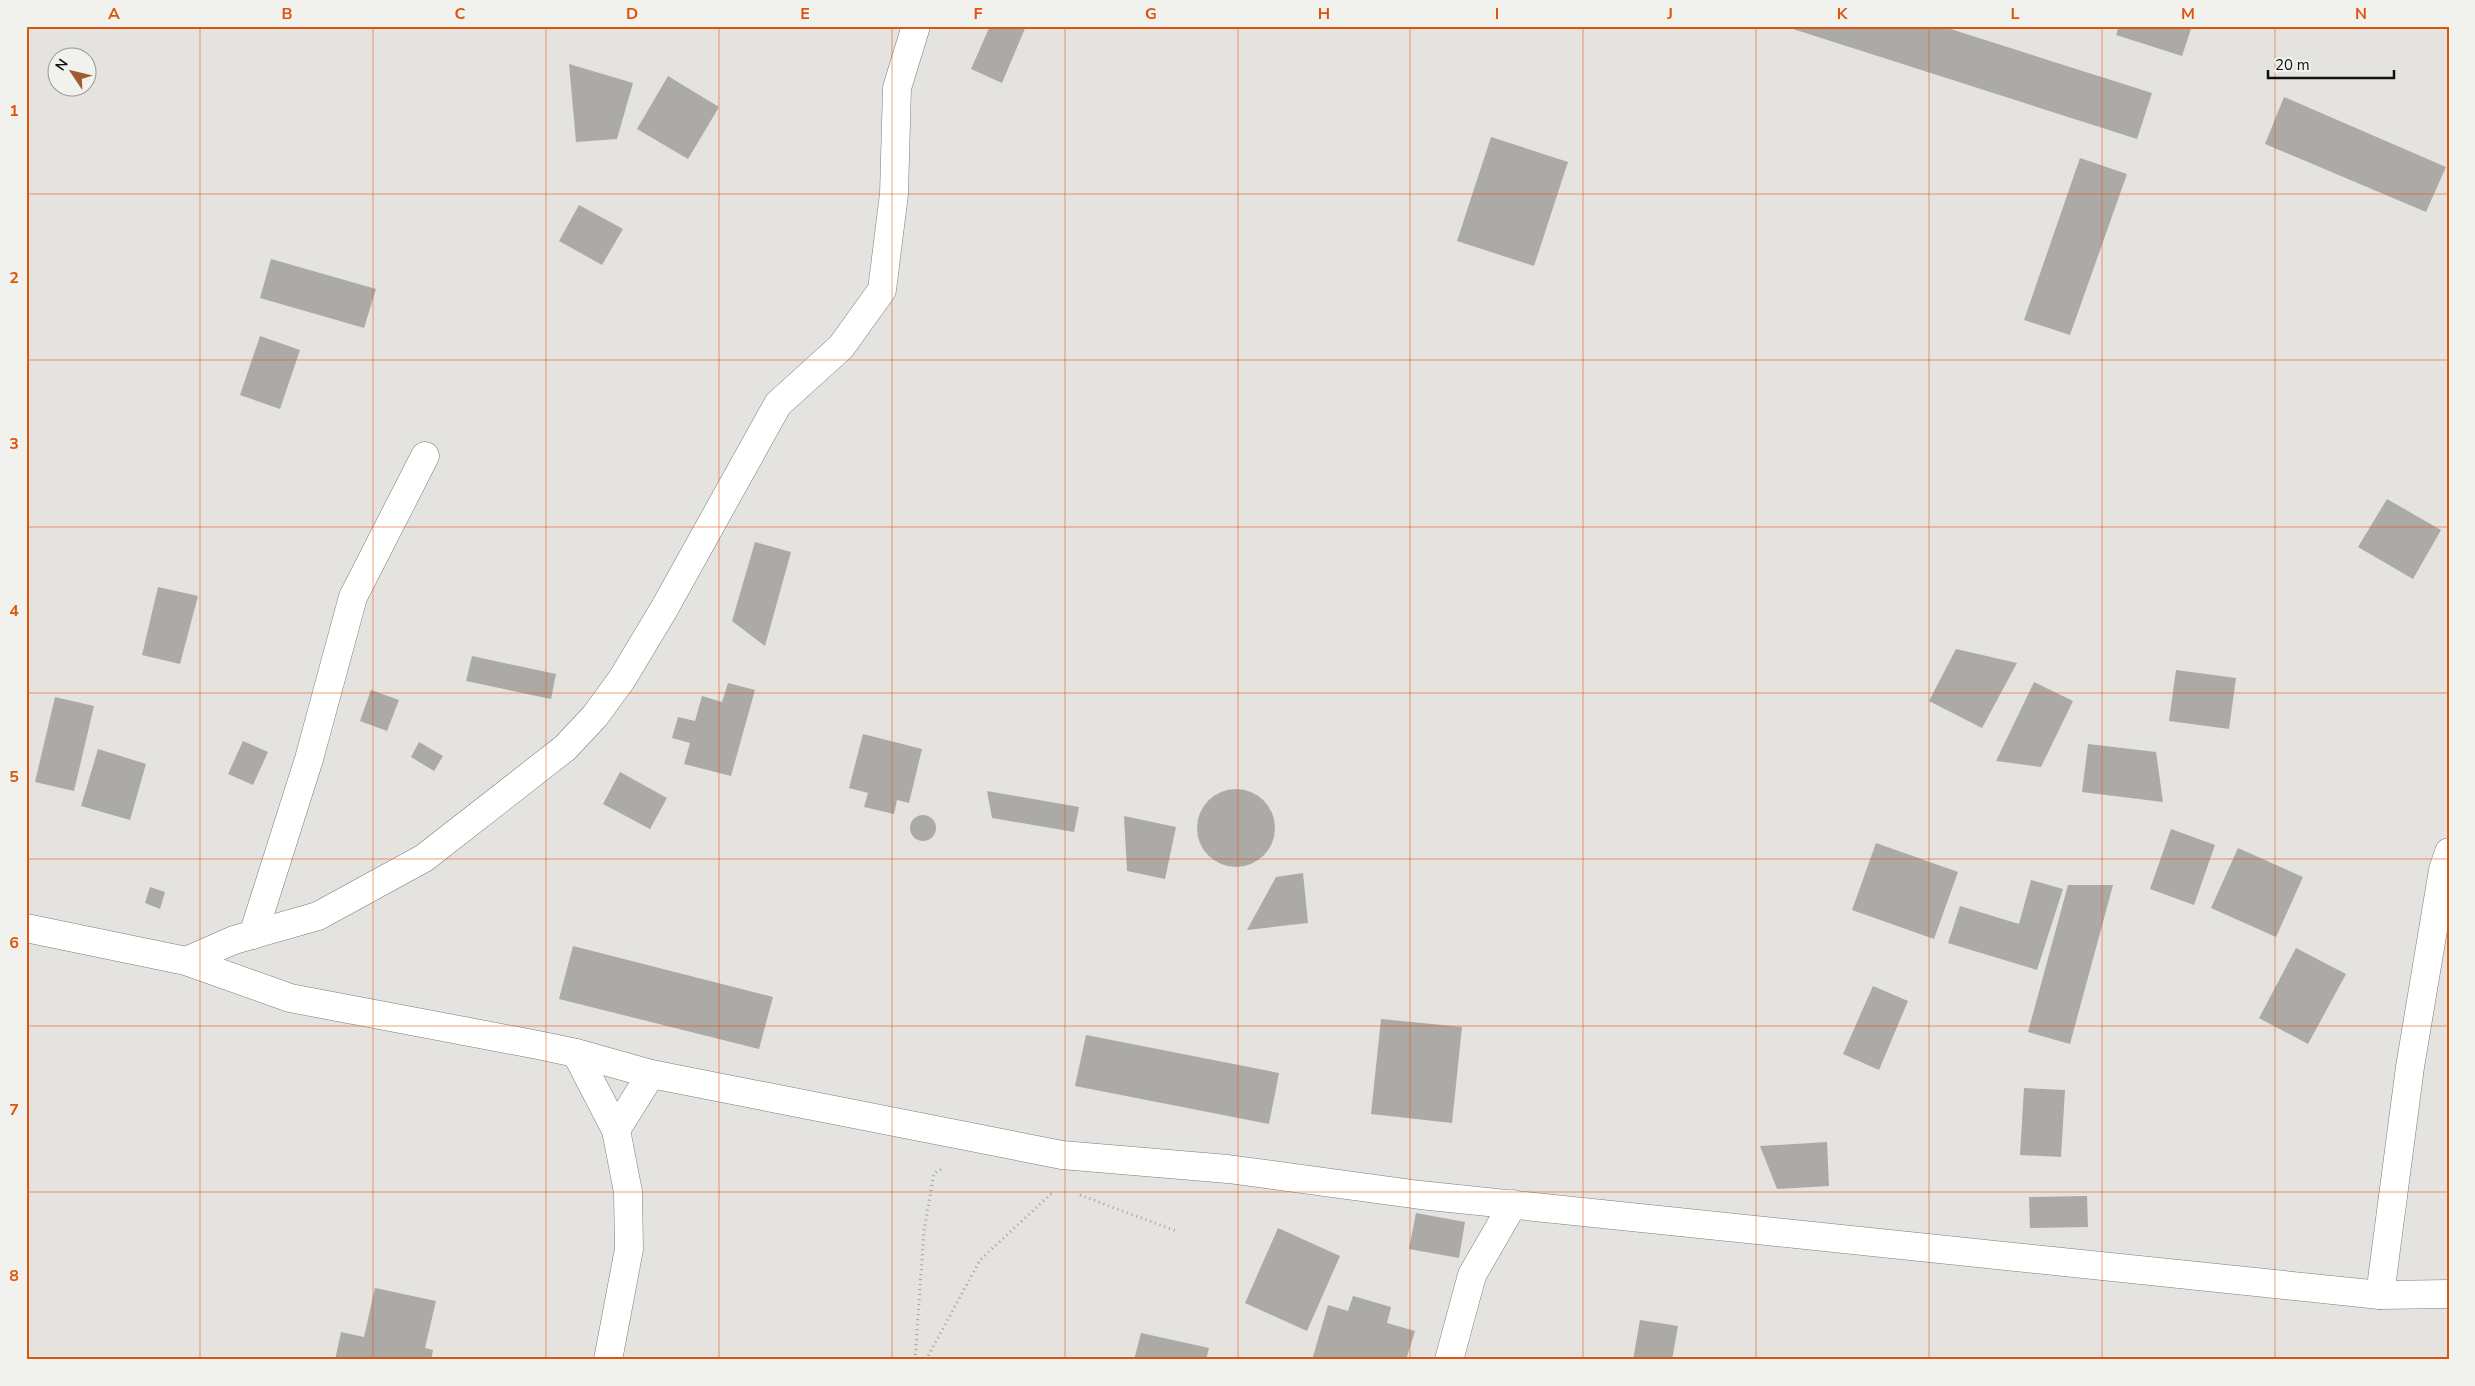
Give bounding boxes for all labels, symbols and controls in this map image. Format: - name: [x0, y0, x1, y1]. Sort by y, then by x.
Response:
- text: A: [108, 3, 120, 25]
- text: B: [281, 3, 293, 25]
- text: C: [455, 3, 466, 25]
- text: D: [626, 3, 638, 25]
- text: E: [800, 3, 810, 25]
- text: F: [974, 3, 983, 25]
- text: G: [1145, 3, 1157, 25]
- text: H: [1318, 3, 1330, 25]
- text: I: [1495, 3, 1499, 25]
- text: J: [1666, 3, 1673, 25]
- text: K: [1837, 3, 1849, 25]
- text: L: [2011, 3, 2020, 25]
- text: M: [2181, 3, 2195, 25]
- text: N: [2355, 3, 2367, 25]
- north arrow: [48, 48, 98, 98]
- scale bar: [2268, 48, 2394, 80]
- text: N: [51, 55, 73, 75]
- text: 20 m: [2275, 55, 2310, 75]
- text: 1: [9, 100, 19, 122]
- text: 2: [9, 267, 19, 289]
- text: 3: [9, 433, 19, 455]
- text: 4: [9, 600, 19, 622]
- text: 5: [9, 766, 19, 788]
- text: 6: [9, 932, 19, 954]
- text: 7: [9, 1099, 19, 1121]
- text: 8: [9, 1265, 19, 1287]

